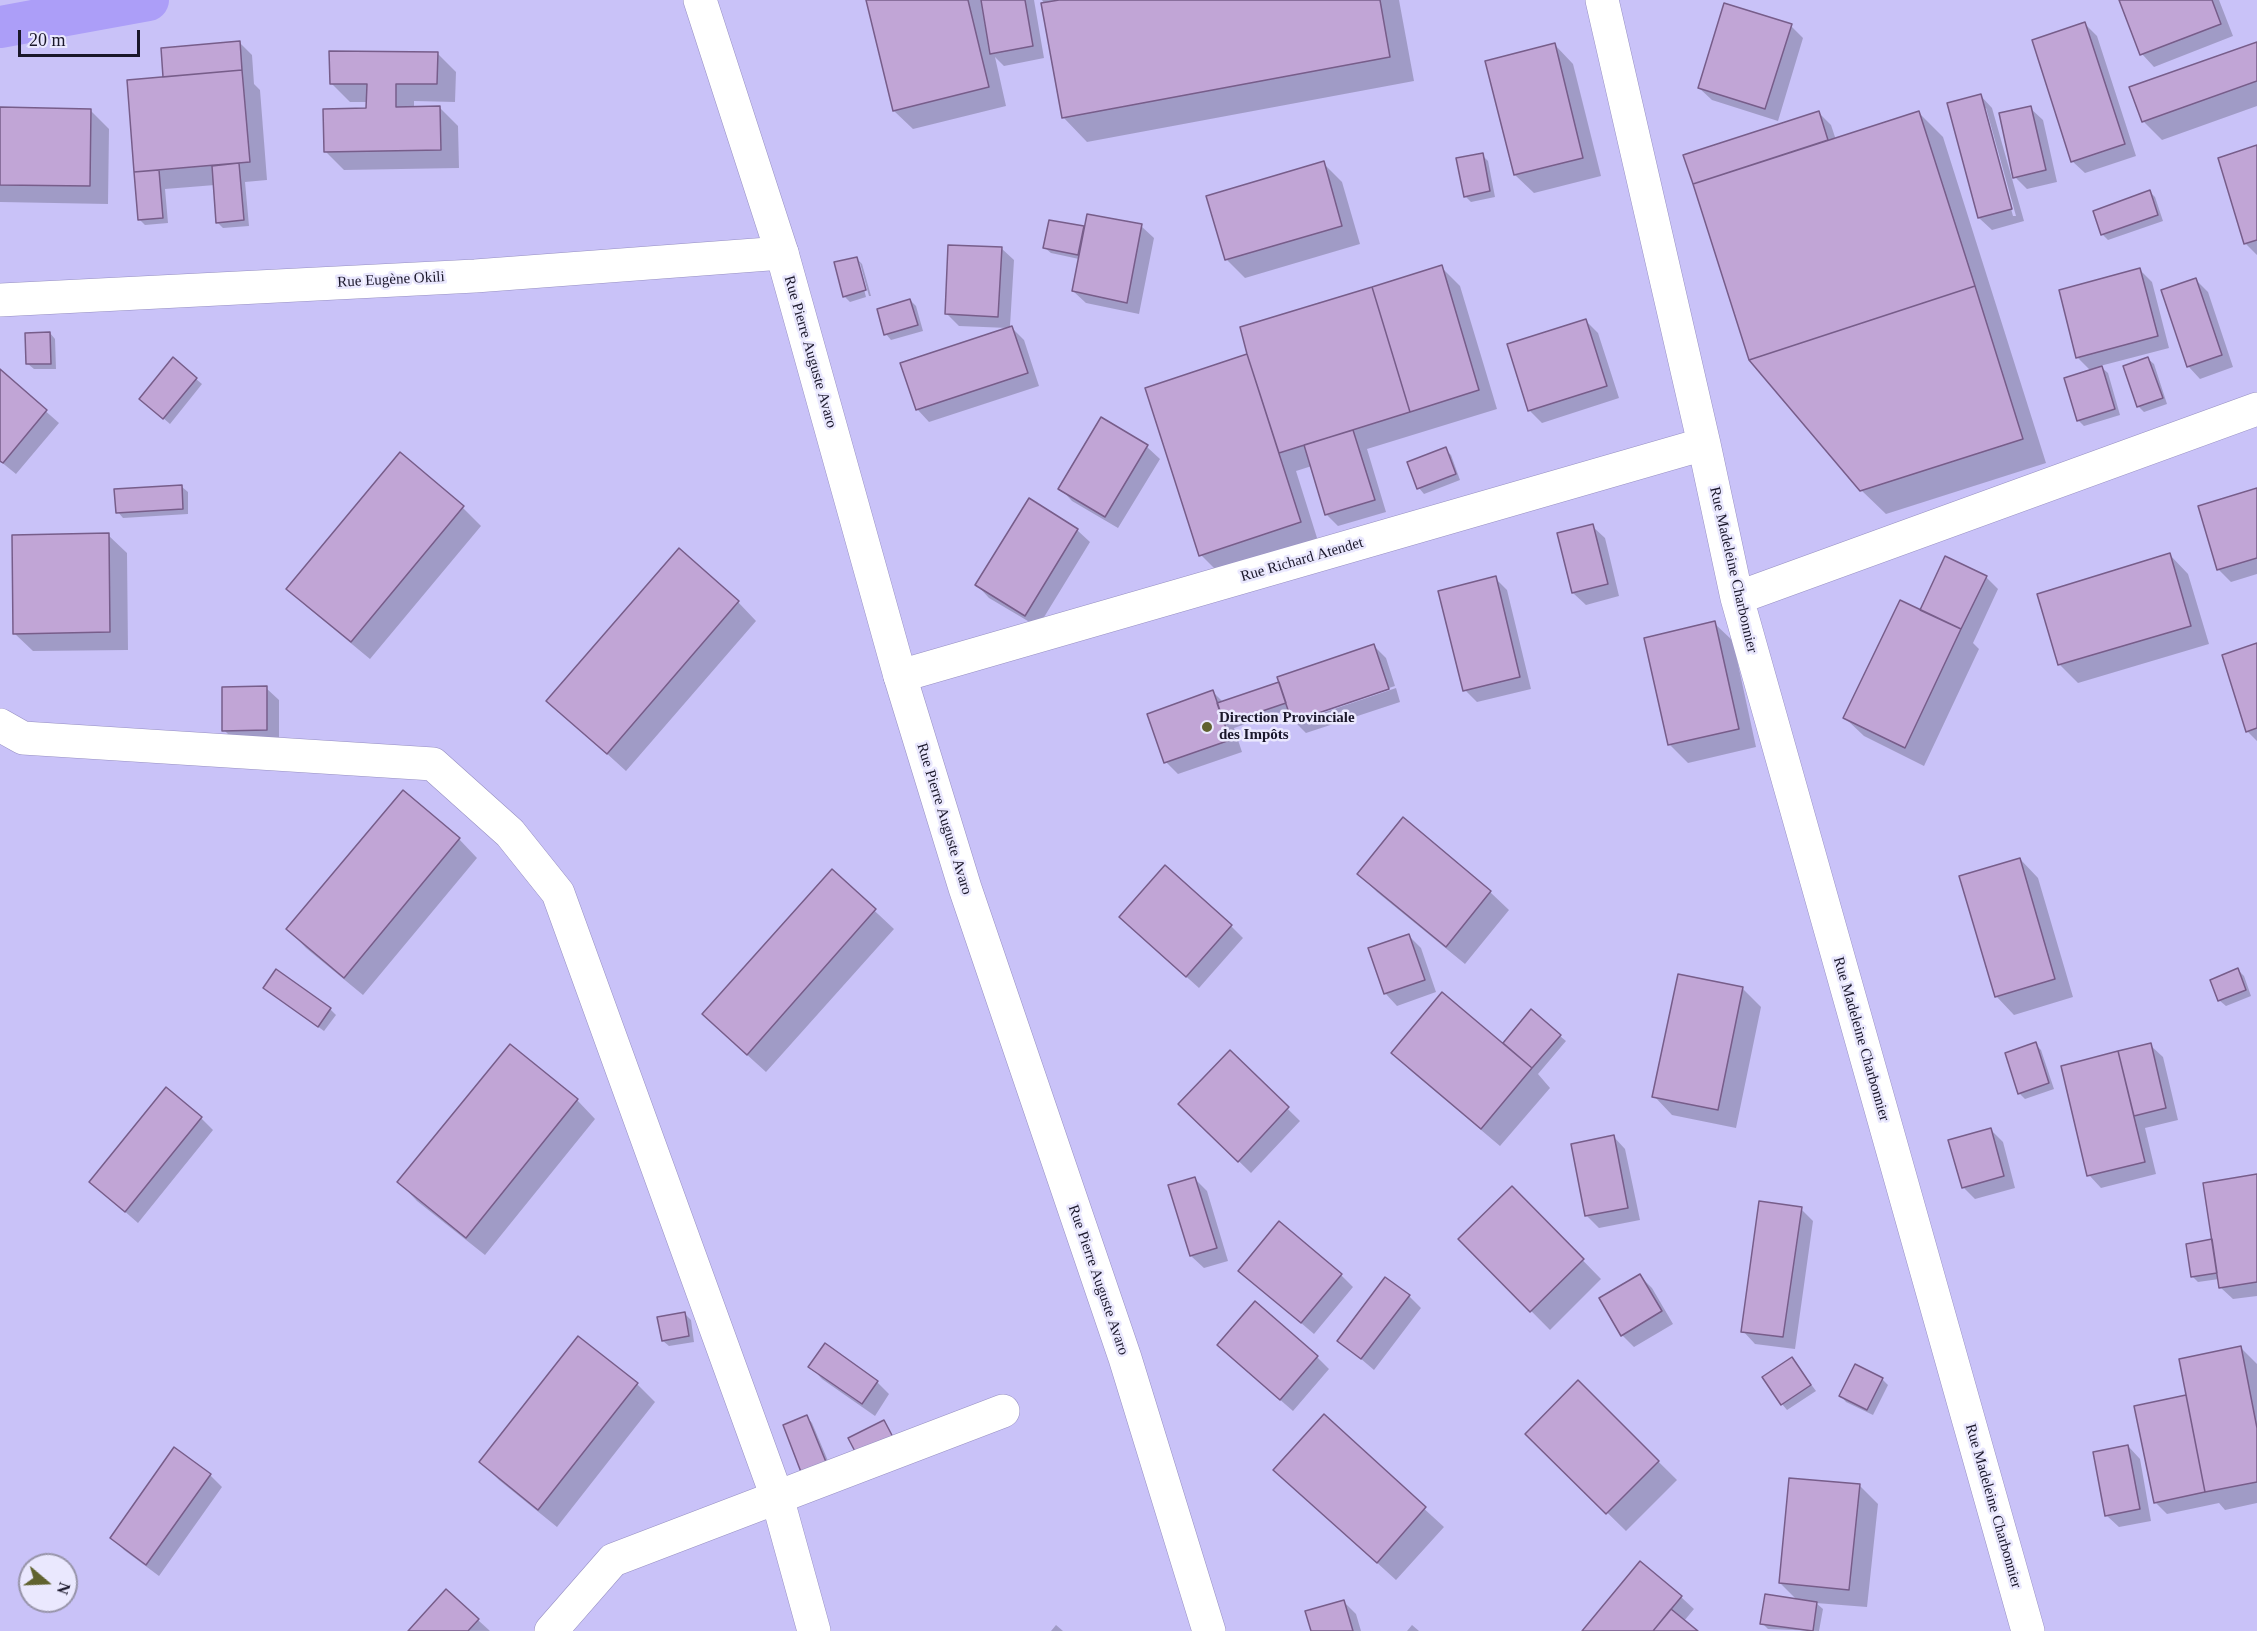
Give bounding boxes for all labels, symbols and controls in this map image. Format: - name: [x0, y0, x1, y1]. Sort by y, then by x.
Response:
- scale bar: [21, 18, 142, 56]
- text: 20 m: [29, 30, 66, 50]
- street label: Rue Eugène Okili: [337, 268, 445, 292]
- street label: Rue Pierre Auguste Avaro: [780, 274, 840, 430]
- street label: Rue Madeleine Charbonnier: [1705, 485, 1761, 655]
- street label: Rue Richard Atendet: [1239, 534, 1365, 586]
- place label: Direction Provinciale des Impôts: [1219, 709, 1355, 744]
- marker: Direction Provinciale des Impôts: [1200, 720, 1214, 734]
- street label: Rue Pierre Auguste Avaro: [912, 741, 976, 897]
- street label: Rue Madeleine Charbonnier: [1829, 955, 1893, 1123]
- street label: Rue Pierre Auguste Avaro: [1064, 1203, 1132, 1357]
- street label: Rue Madeleine Charbonnier: [1961, 1422, 2025, 1590]
- north arrow: [18, 1553, 78, 1613]
- text: N: [54, 1580, 74, 1597]

